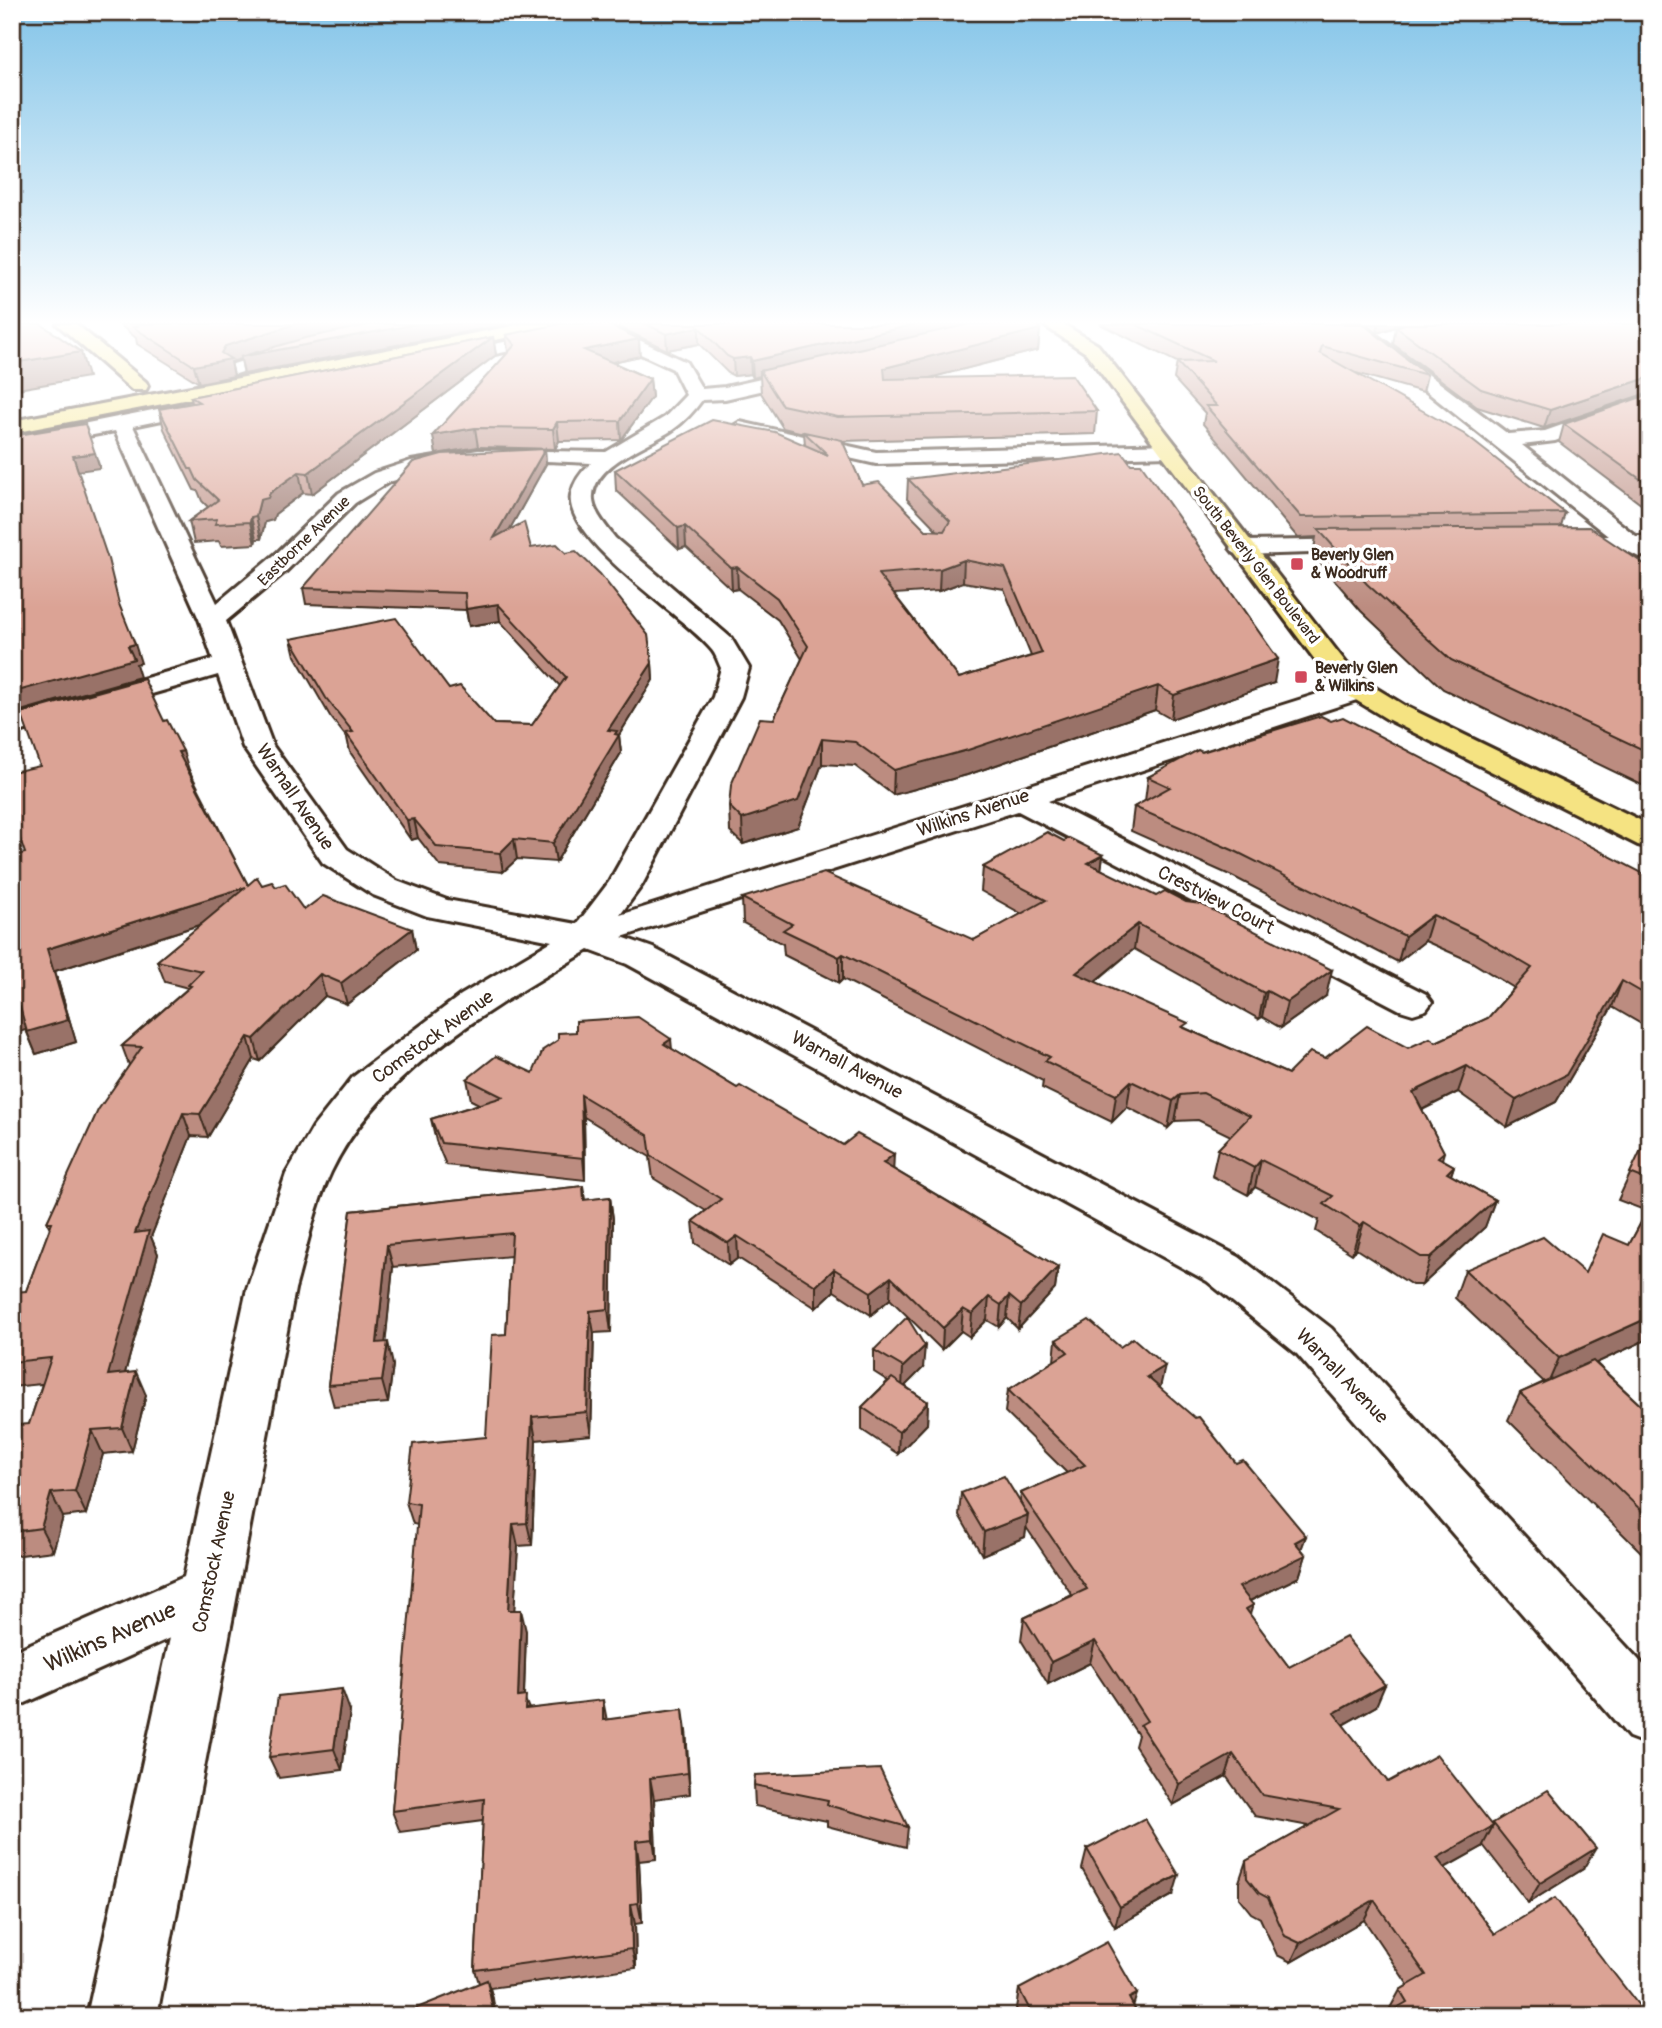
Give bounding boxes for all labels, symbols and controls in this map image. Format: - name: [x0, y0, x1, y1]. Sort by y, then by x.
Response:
- street label: South Beverly Glen Boulevard: [1188, 482, 1324, 648]
- street label: Eastborne Avenue: [253, 492, 355, 590]
- place label: Beverly Glen & Woodruff: [1311, 545, 1394, 583]
- marker: Beverly Glen & Woodruff: [1289, 556, 1305, 572]
- place label: Beverly Glen & Wilkins: [1315, 658, 1398, 696]
- marker: Beverly Glen & Wilkins: [1293, 669, 1309, 685]
- street label: Warnall Avenue: [251, 739, 340, 855]
- street label: Wilkins Avenue: [914, 783, 1033, 842]
- street label: Crestview Court: [1154, 860, 1279, 940]
- street label: Comstock Avenue: [368, 984, 499, 1089]
- street label: Warnall Avenue: [787, 1026, 907, 1105]
- street label: Warnall Avenue: [1291, 1323, 1394, 1429]
- street label: Comstock Avenue: [187, 1488, 241, 1635]
- street label: Wilkins Avenue: [40, 1595, 181, 1679]

